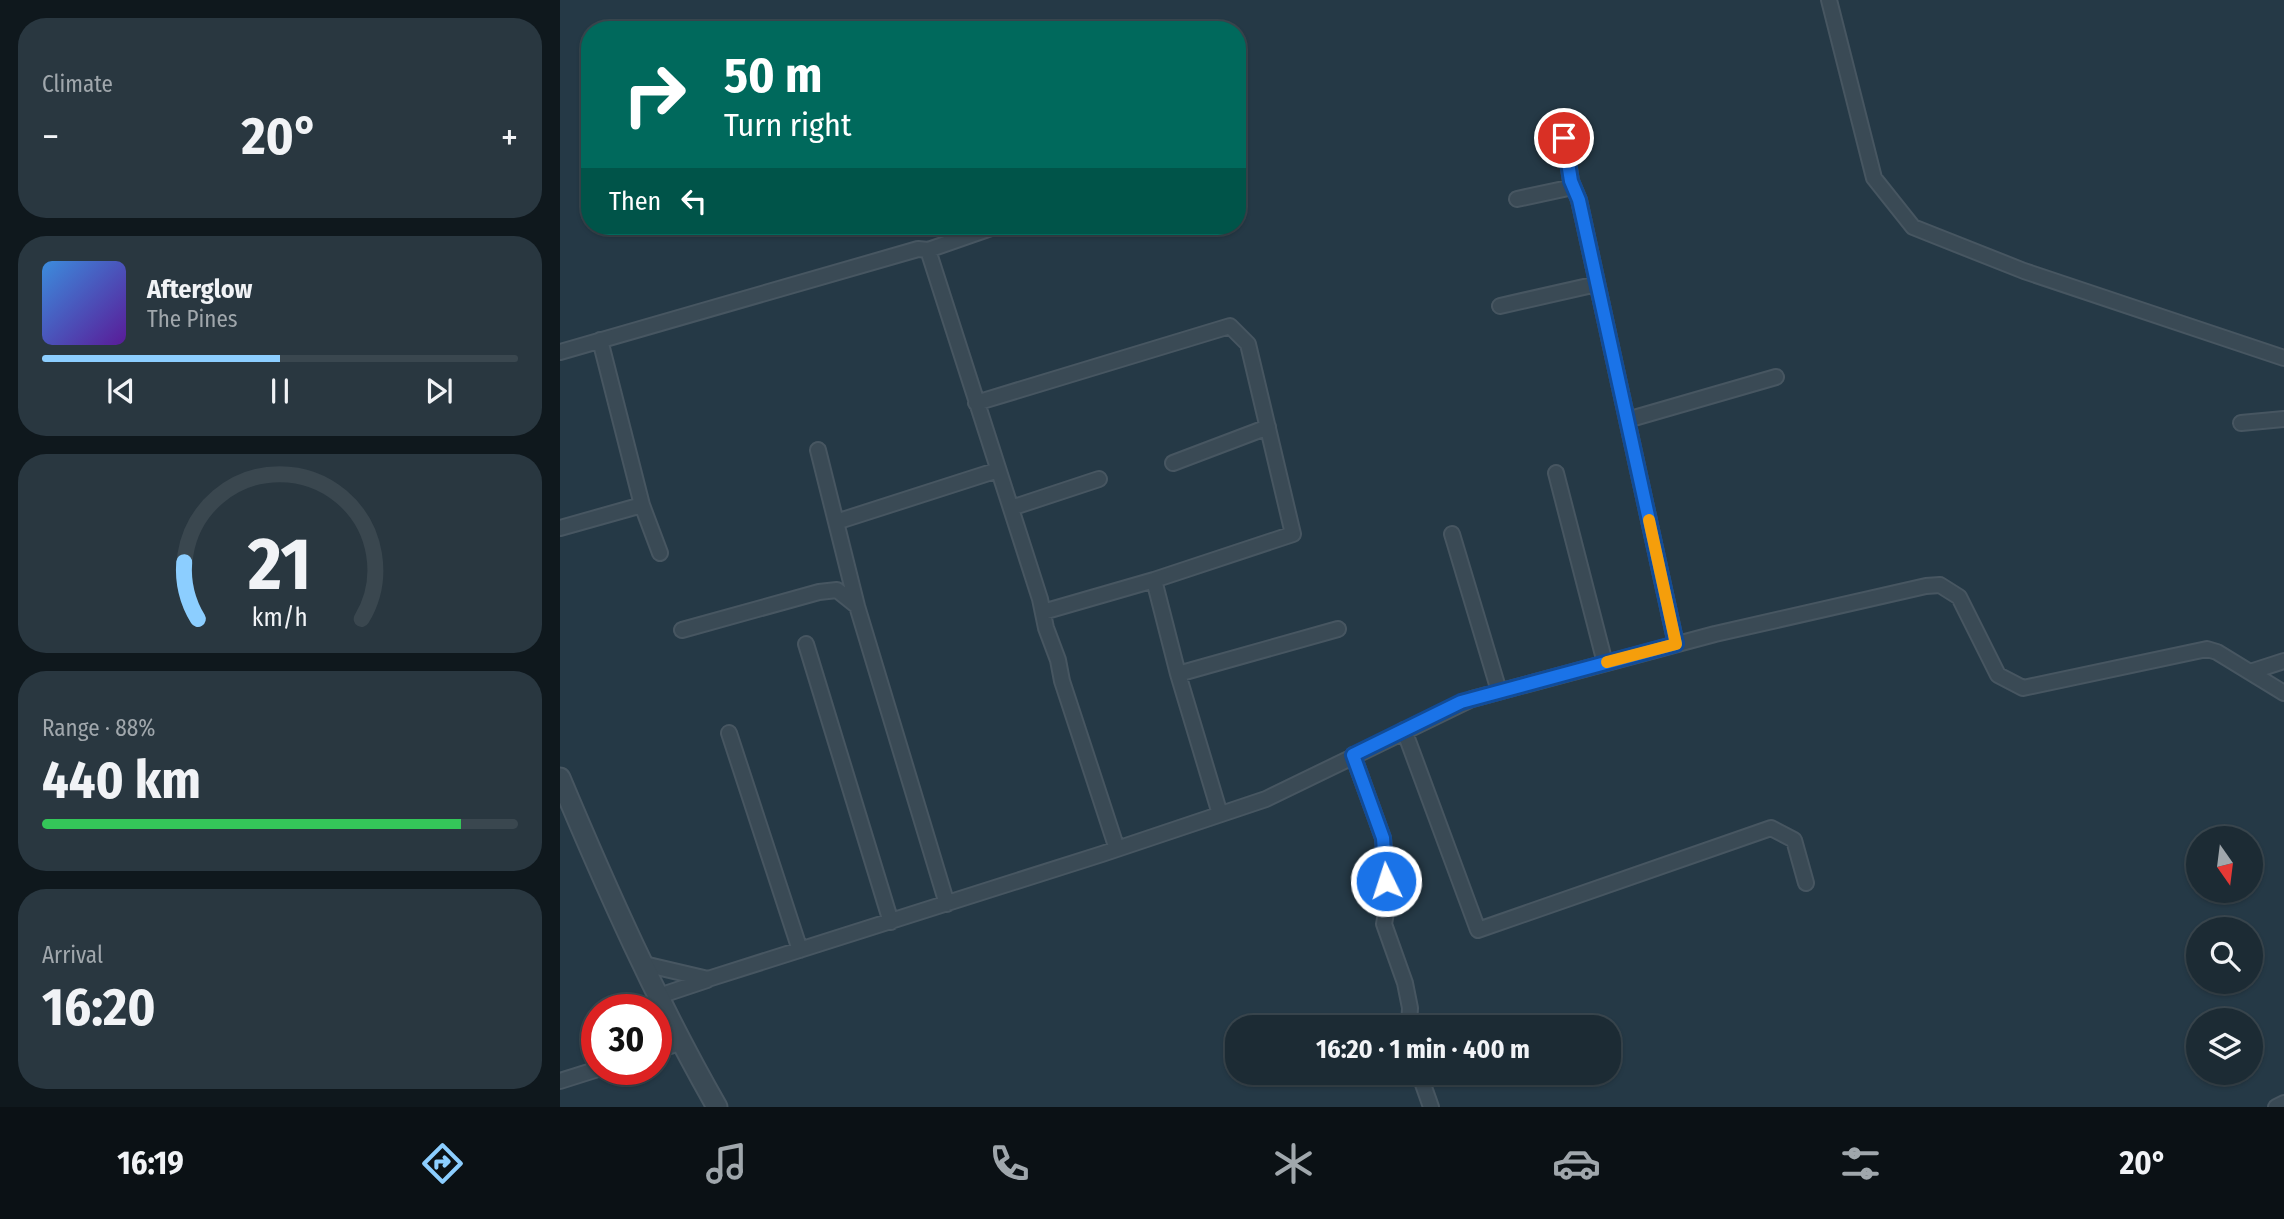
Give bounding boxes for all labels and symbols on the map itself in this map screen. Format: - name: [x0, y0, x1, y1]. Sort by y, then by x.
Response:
- pin: [1534, 108, 1594, 168]
- north arrow: [2186, 826, 2263, 903]
- position arrow: [1349, 844, 1423, 918]
- speed limit sign: 30: [581, 994, 672, 1085]

